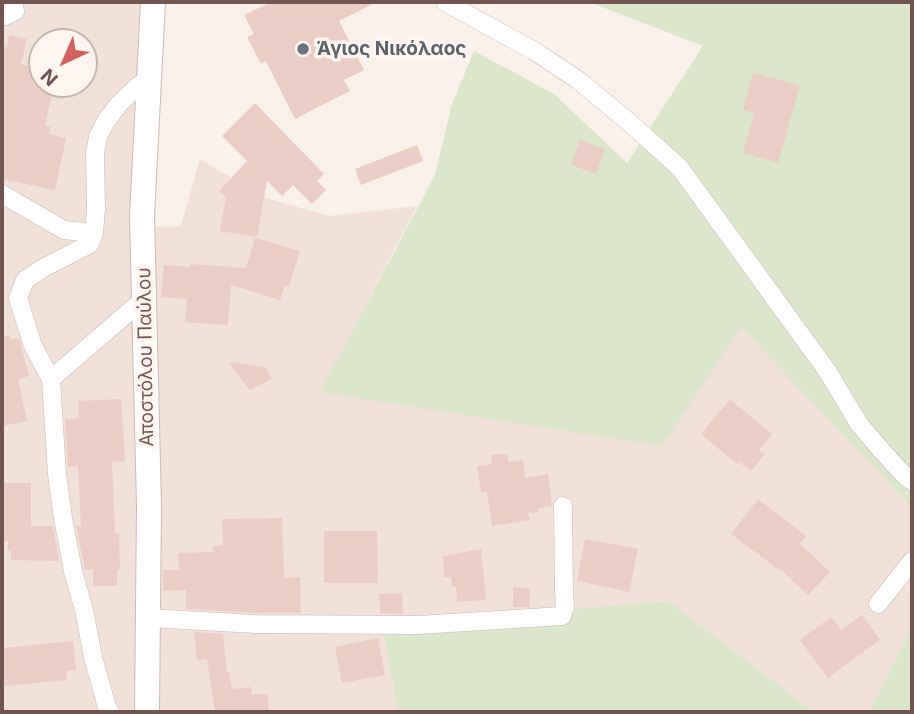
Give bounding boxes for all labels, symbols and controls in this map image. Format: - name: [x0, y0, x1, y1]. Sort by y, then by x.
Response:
- north arrow: [28, 28, 98, 98]
- place label: Άγιος Νικόλαος: [317, 38, 466, 60]
- marker: Άγιος Νικόλαος: [295, 41, 311, 57]
- text: N: [36, 64, 63, 90]
- street label: Αποστόλου Παύλου: [133, 267, 159, 447]

